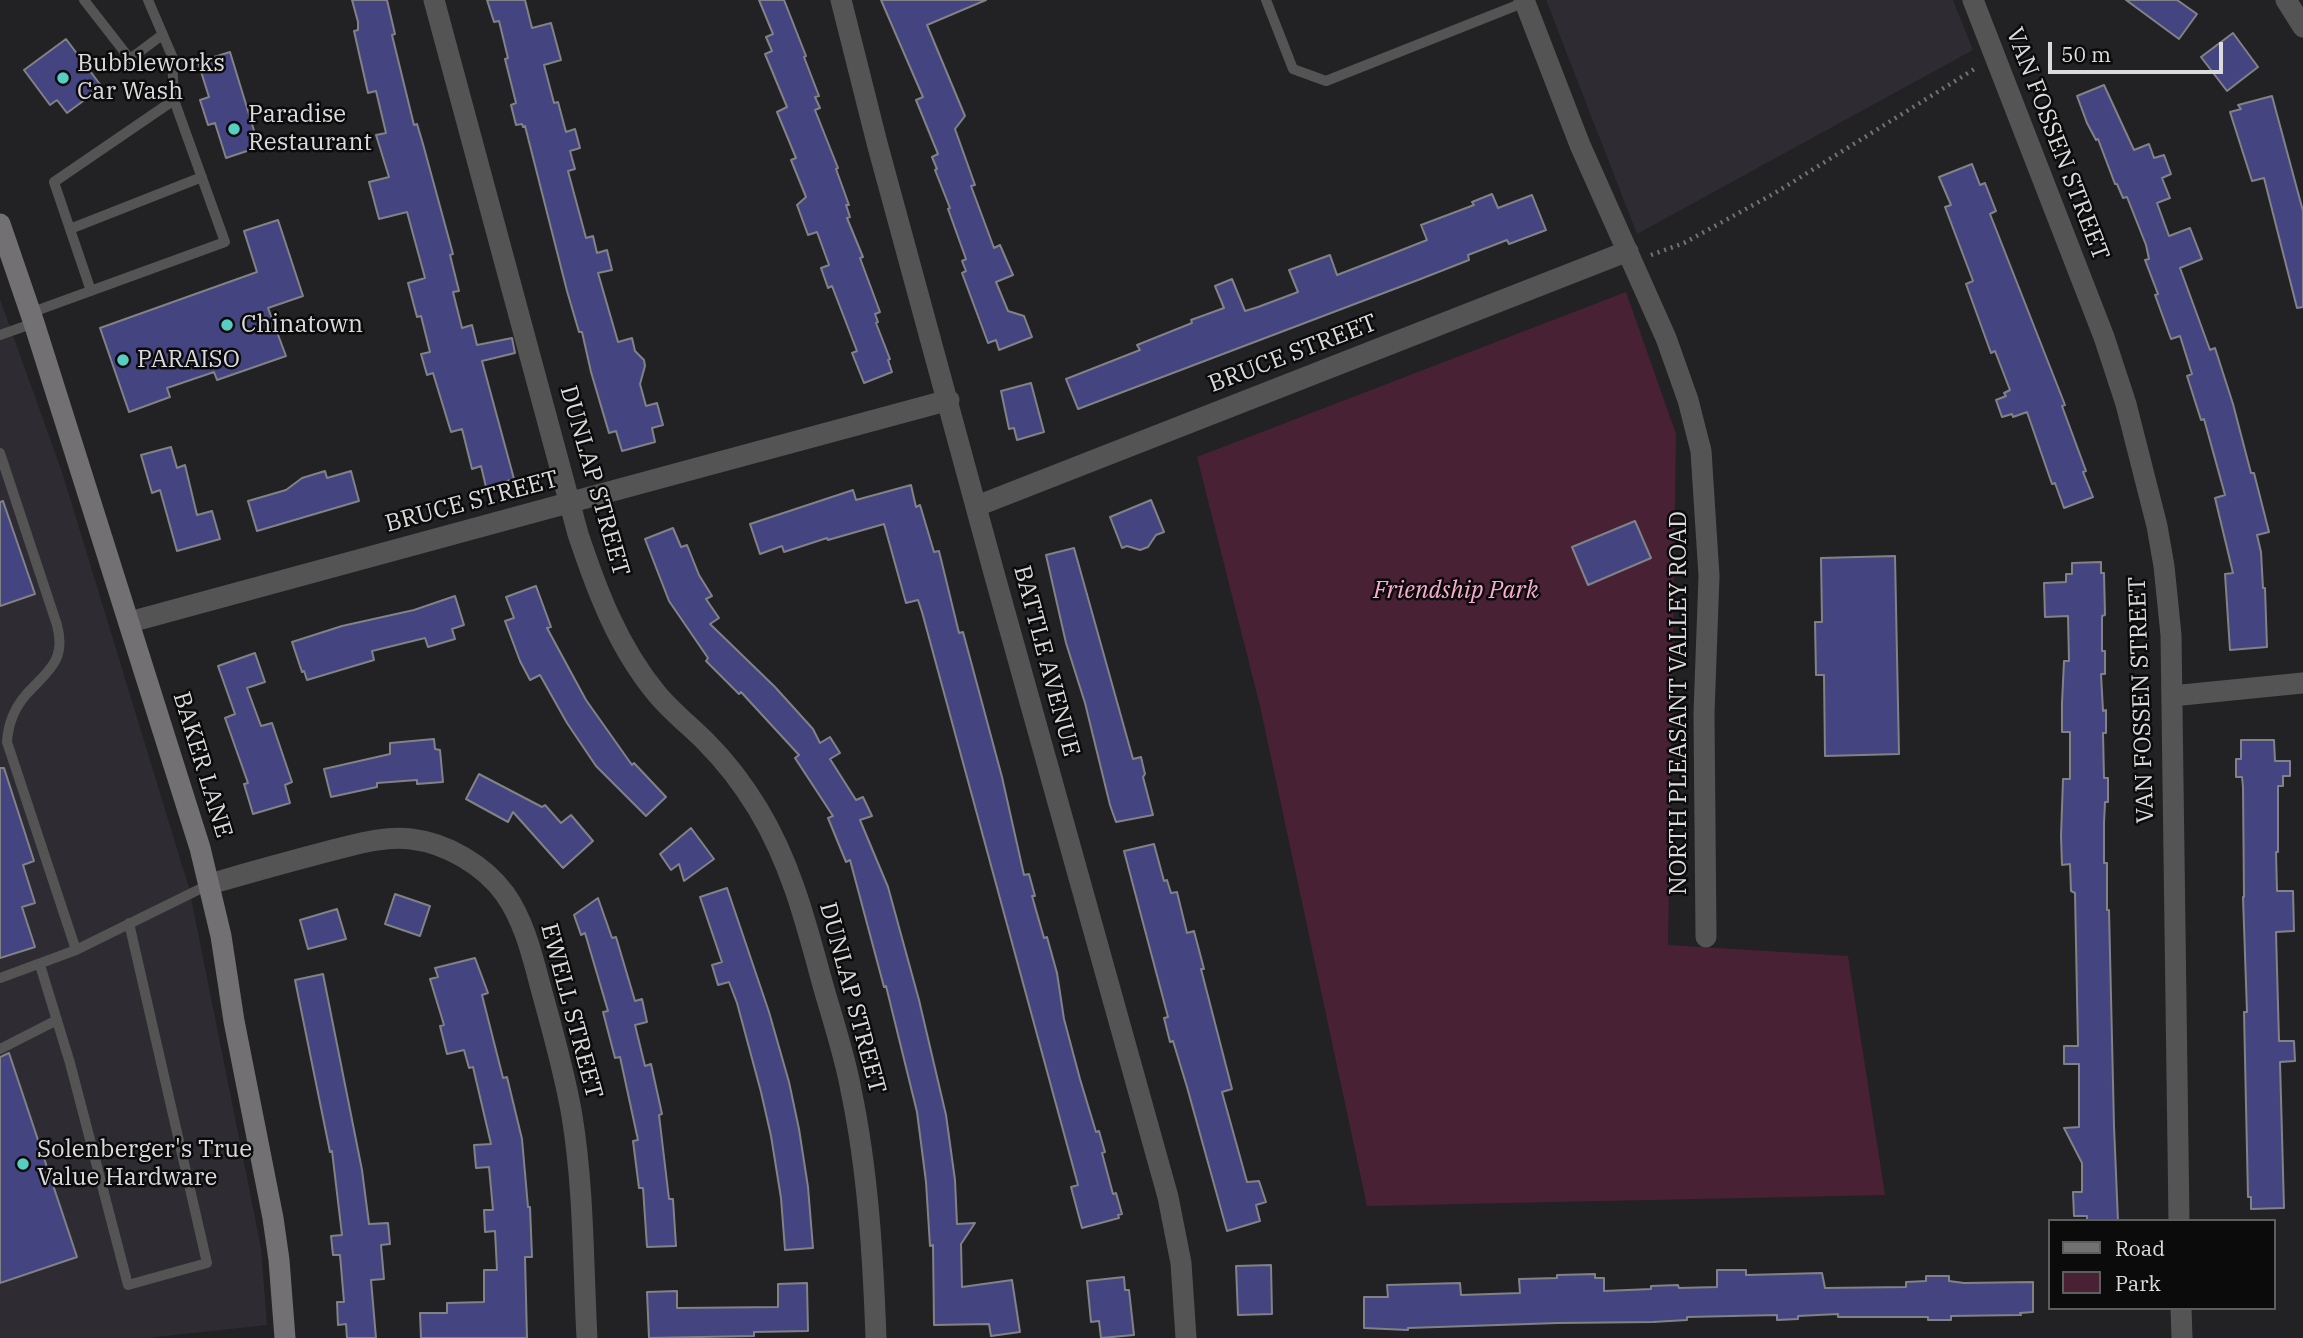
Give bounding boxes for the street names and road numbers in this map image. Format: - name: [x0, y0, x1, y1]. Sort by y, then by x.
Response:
- street label: VAN FOSSEN STREET: [1999, 24, 2115, 264]
- street label: BRUCE STREET: [1205, 309, 1381, 399]
- street label: DUNLAP STREET: [553, 382, 635, 580]
- street label: BRUCE STREET: [382, 465, 562, 539]
- street label: NORTH PLEASANT VALLEY ROAD: [1665, 511, 1693, 895]
- street label: BATTLE AVENUE: [1007, 563, 1085, 759]
- street label: VAN FOSSEN STREET: [2123, 576, 2161, 824]
- street label: BAKER LANE: [166, 689, 238, 841]
- street label: DUNLAP STREET: [813, 899, 891, 1097]
- street label: EWELL STREET: [534, 920, 608, 1102]

